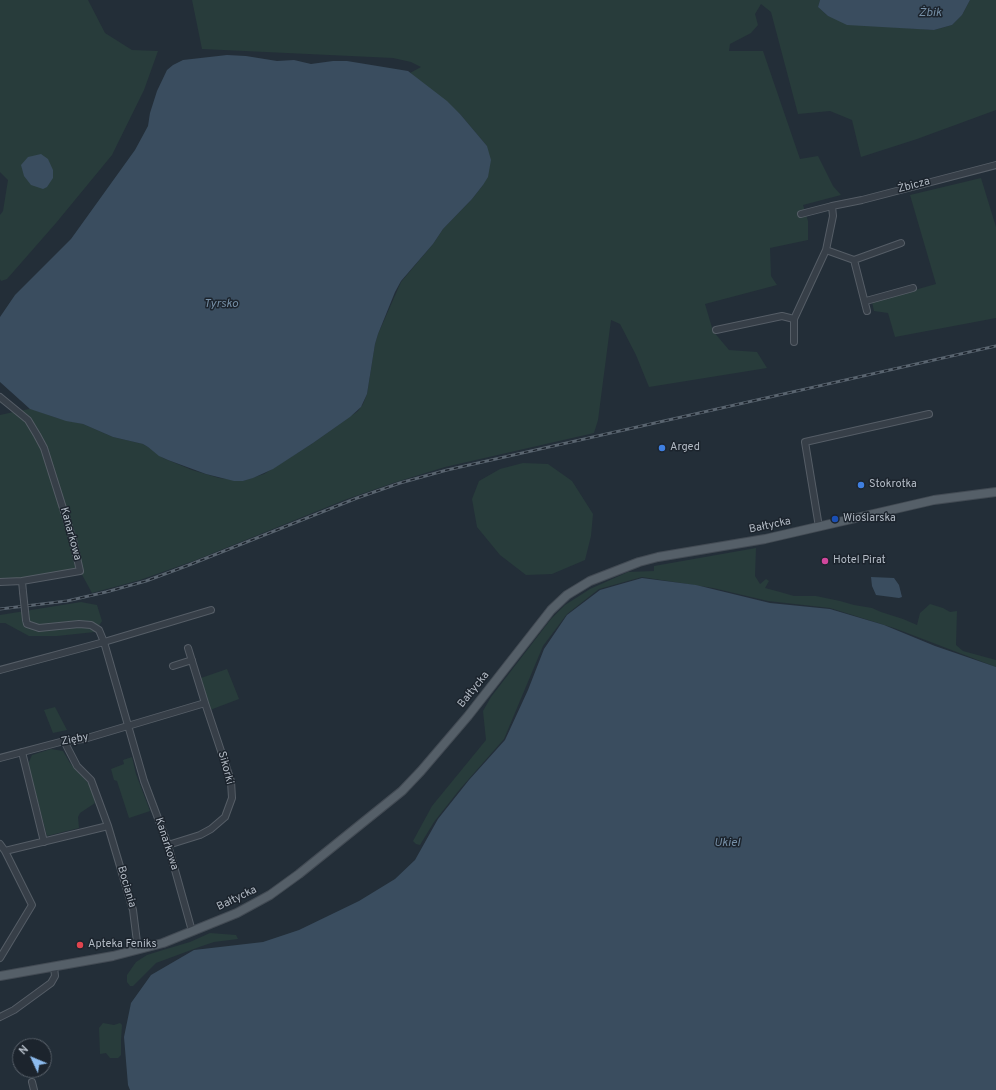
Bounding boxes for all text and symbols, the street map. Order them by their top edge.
water label: Żbik [919,7,941,21]
street label: Żbicza [896,175,932,197]
water label: Tyrsko [204,298,238,312]
place label: Arged [670,441,700,455]
marker: Arged [657,443,667,453]
place label: Stokrotka [869,478,917,492]
marker: Stokrotka [856,480,866,490]
street label: Kanarkowa [57,506,83,562]
place label: Wioślarska [843,512,896,526]
marker: Wioślarska [830,514,840,524]
street label: Bałtycka [748,515,792,537]
place label: Hotel Pirat [833,554,886,568]
marker: Hotel Pirat [820,556,830,566]
street label: Bałtycka [455,669,493,711]
street label: Zięby [60,731,90,749]
street label: Sikorki [214,750,236,786]
street label: Kanarkowa [151,816,181,872]
water label: Ukiel [714,837,740,851]
street label: Bociania [114,865,138,909]
street label: Bałtycka [215,884,259,914]
place label: Apteka Feniks [88,938,157,952]
marker: Apteka Feniks [75,940,85,950]
north arrow [12,1038,52,1078]
text: N [16,1043,32,1058]

